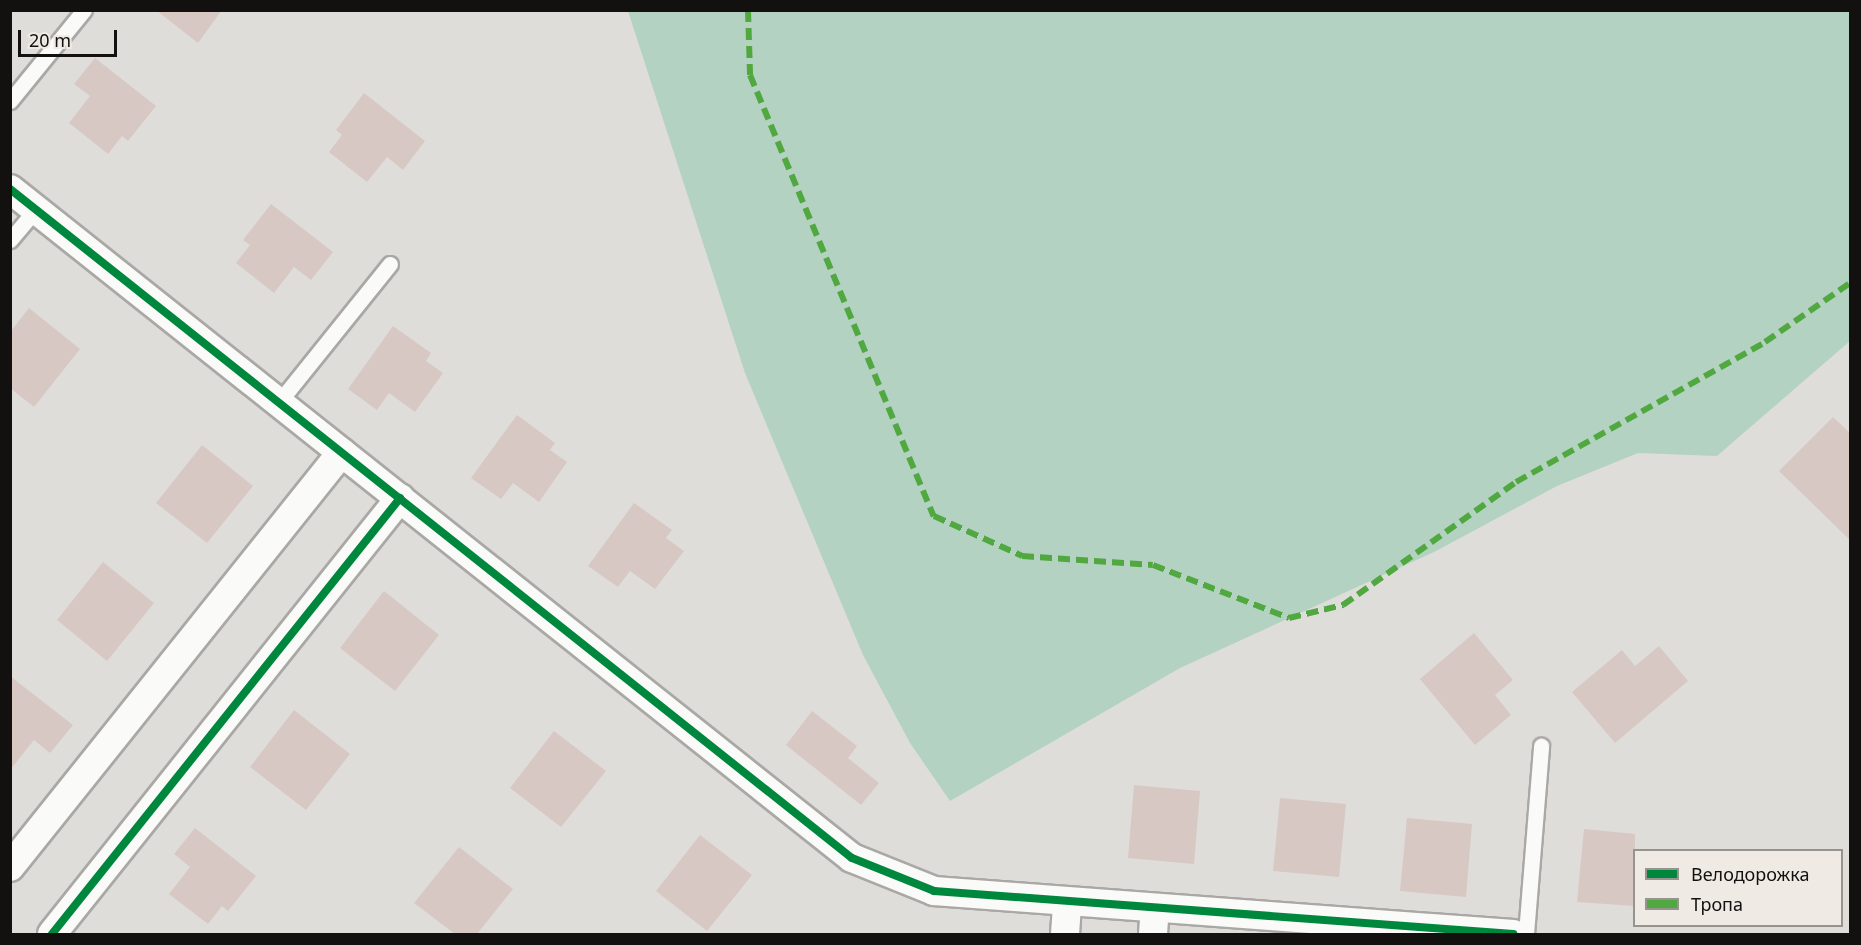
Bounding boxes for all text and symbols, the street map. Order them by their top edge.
scale bar [21,18,120,56]
text: 20 m [29,28,71,52]
legend [1633,849,1843,927]
text: Велодорожка [1691,862,1809,886]
text: Тропа [1691,892,1743,916]

